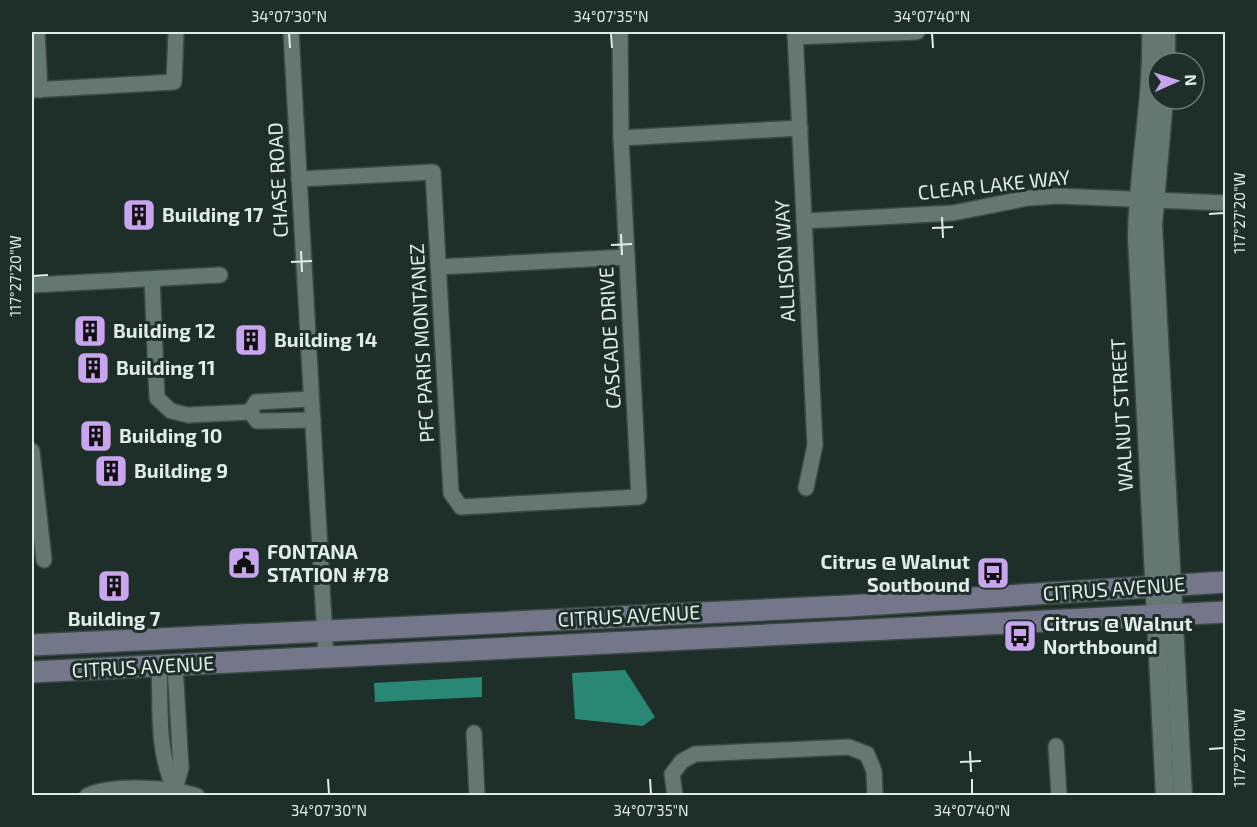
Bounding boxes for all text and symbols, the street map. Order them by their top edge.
text: 34°07'30"N [251,7,327,25]
text: 34°07'35"N [573,7,649,25]
text: 34°07'40"N [894,7,970,25]
north arrow [1146,51,1206,111]
text: N [1182,74,1201,86]
street label: CHASE ROAD [262,122,292,238]
street label: CLEAR LAKE WAY [916,164,1072,204]
text: 117°27'20"W [1230,172,1248,254]
building icon: Building 17 [121,197,157,233]
street label: ALLISON WAY [769,199,799,323]
place label: Building 17 [162,202,264,226]
text: 117°27'20"W [6,235,24,317]
street label: PFC PARIS MONTANEZ [404,243,438,443]
street label: CASCADE DRIVE [593,266,625,410]
building icon: Building 12 [72,313,108,349]
place label: Building 12 [113,318,215,342]
building icon: Building 14 [233,322,269,358]
place label: Building 14 [274,327,378,351]
street label: WALNUT STREET [1105,337,1137,492]
building icon: Building 11 [75,350,111,386]
place label: Building 11 [116,355,215,379]
building icon: Building 10 [78,418,114,454]
place label: Building 10 [119,423,222,447]
building icon: Building 9 [93,453,129,489]
place label: Building 9 [134,458,228,482]
place label: FONTANA STATION #78 [267,539,389,586]
public building icon: FONTANA STATION #78 [226,545,262,581]
place label: Citrus @ Walnut Soutbound [820,549,970,596]
bus stop icon: Citrus @ Walnut Soutbound [975,555,1011,591]
building icon: Building 7 [96,568,132,604]
street label: CITRUS AVENUE [1042,571,1186,605]
street label: CITRUS AVENUE [557,599,701,631]
place label: Building 7 [68,606,161,630]
place label: Citrus @ Walnut Northbound [1043,611,1193,658]
bus stop icon: Citrus @ Walnut Northbound [1002,618,1038,654]
street label: CITRUS AVENUE [71,650,215,682]
text: 117°27'10"W [1230,709,1248,787]
text: 34°07'30"N [291,801,367,819]
text: 34°07'35"N [613,801,689,819]
text: 34°07'40"N [934,801,1010,819]

